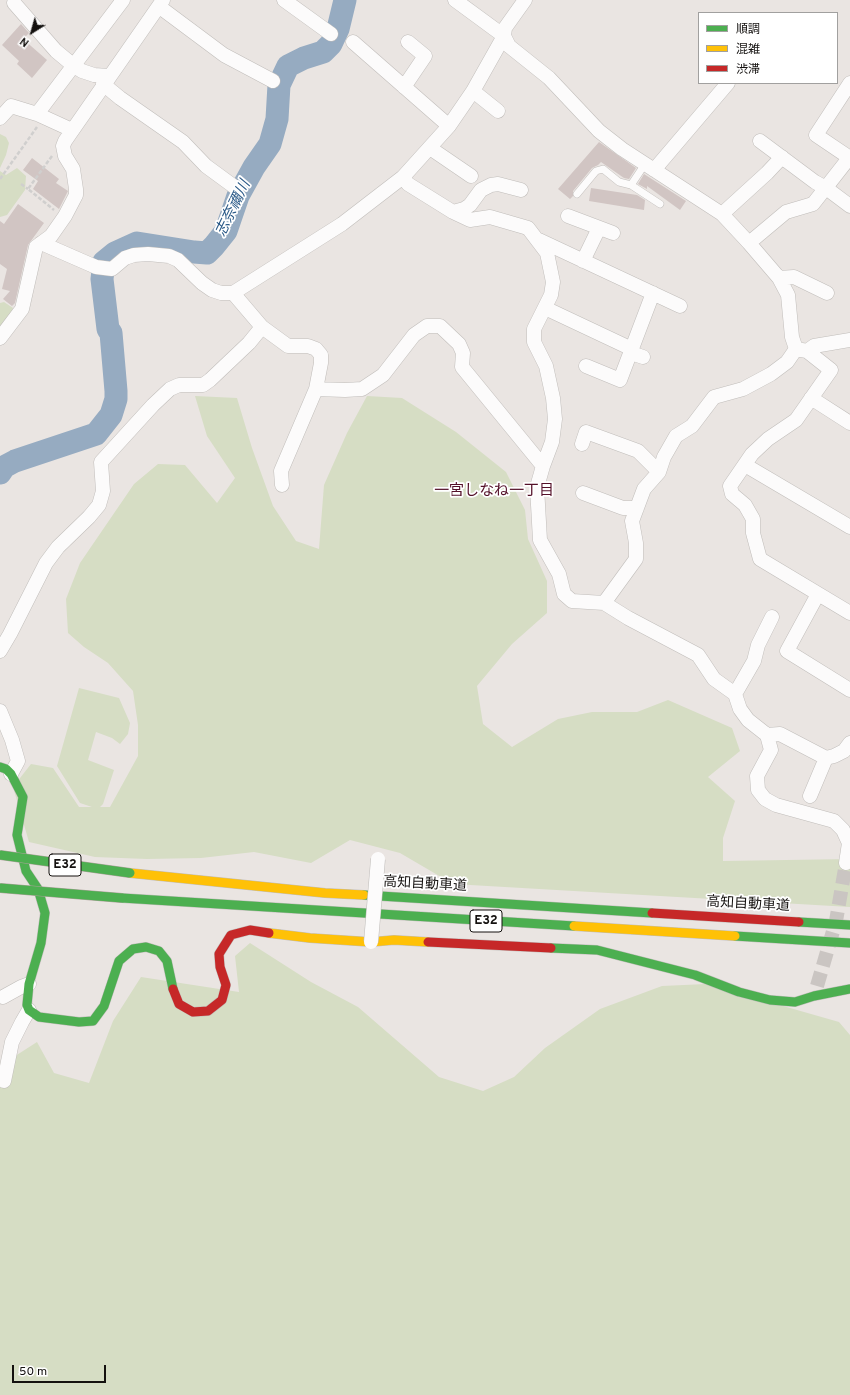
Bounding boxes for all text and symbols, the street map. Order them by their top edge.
north arrow [12,12,52,52]
legend [698,12,838,84]
text: 順調 [736,22,760,38]
text: N [17,34,32,50]
text: 混雑 [736,42,760,58]
text: 渋滞 [736,62,760,78]
water label: 志奈禰川 [213,178,255,240]
district label: 一宮しなね一丁目 [434,483,554,501]
road number: E32 [49,854,81,876]
street label: 高知自動車道 [383,874,467,896]
street label: 高知自動車道 [706,894,790,916]
road number: E32 [470,910,502,932]
scale bar [14,1357,108,1383]
text: 50 m [19,1364,47,1380]

